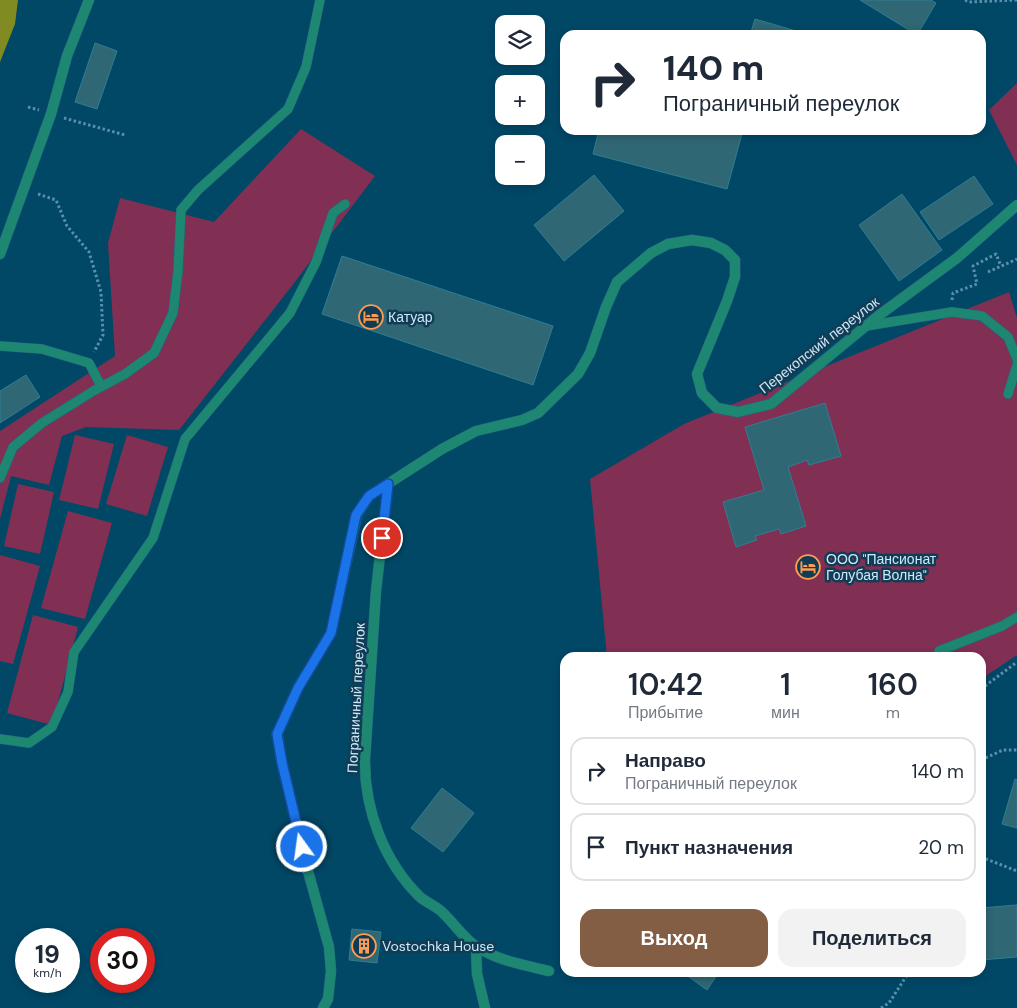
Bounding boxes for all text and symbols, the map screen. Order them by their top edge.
map controls [495,15,545,185]
button: layers [495,15,545,65]
text: 140 m [663,45,764,91]
icon: right [580,50,645,115]
button: + [495,75,545,125]
text: Пограничный переулок [663,89,899,118]
button: − [495,135,545,185]
street label: Перекопский переулок [755,292,883,397]
hotel icon: Катуар [358,304,384,330]
place label: Катуар [388,308,433,326]
pin [361,517,403,559]
icon: arrive [368,524,396,552]
place label: ООО "Пансионат Голубая Волна" [826,550,937,584]
hotel icon: ООО "Пансионат Голубая Волна" [795,554,821,580]
street label: Пограничный переулок [343,622,369,774]
text: 10:42 [628,665,703,704]
text: 1 [780,665,791,704]
text: 160 [868,665,918,704]
text: Прибытие [628,702,703,723]
text: мин [771,702,800,723]
text: m [886,702,900,723]
text: Направо [625,748,706,773]
icon: right [582,757,610,785]
text: 140 m [912,759,964,784]
text: Пограничный переулок [625,773,797,794]
position arrow [275,820,327,872]
icon: arrive [582,833,610,861]
text: Пункт назначения [625,835,793,860]
text: 20 m [918,835,964,860]
button: Выход [580,909,768,967]
button: Поделиться [778,909,966,967]
speed limit sign: 30 [90,928,155,993]
building icon: Vostochka House [351,933,377,959]
place label: Vostochka House [382,937,494,955]
text: 19 [35,938,60,971]
text: km/h [33,965,62,981]

